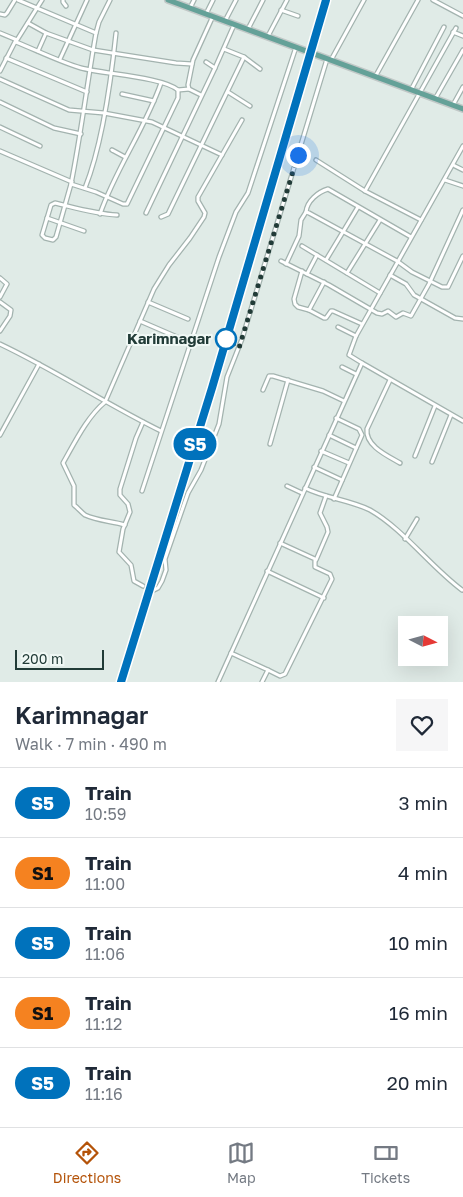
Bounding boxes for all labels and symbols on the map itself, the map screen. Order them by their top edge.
your location [286,143,311,168]
marker: Karimnagar [215,328,237,350]
place label: Karimnagar [127,329,211,347]
line badge: S5 [172,428,218,460]
north arrow [398,616,448,666]
scale bar [15,647,104,670]

